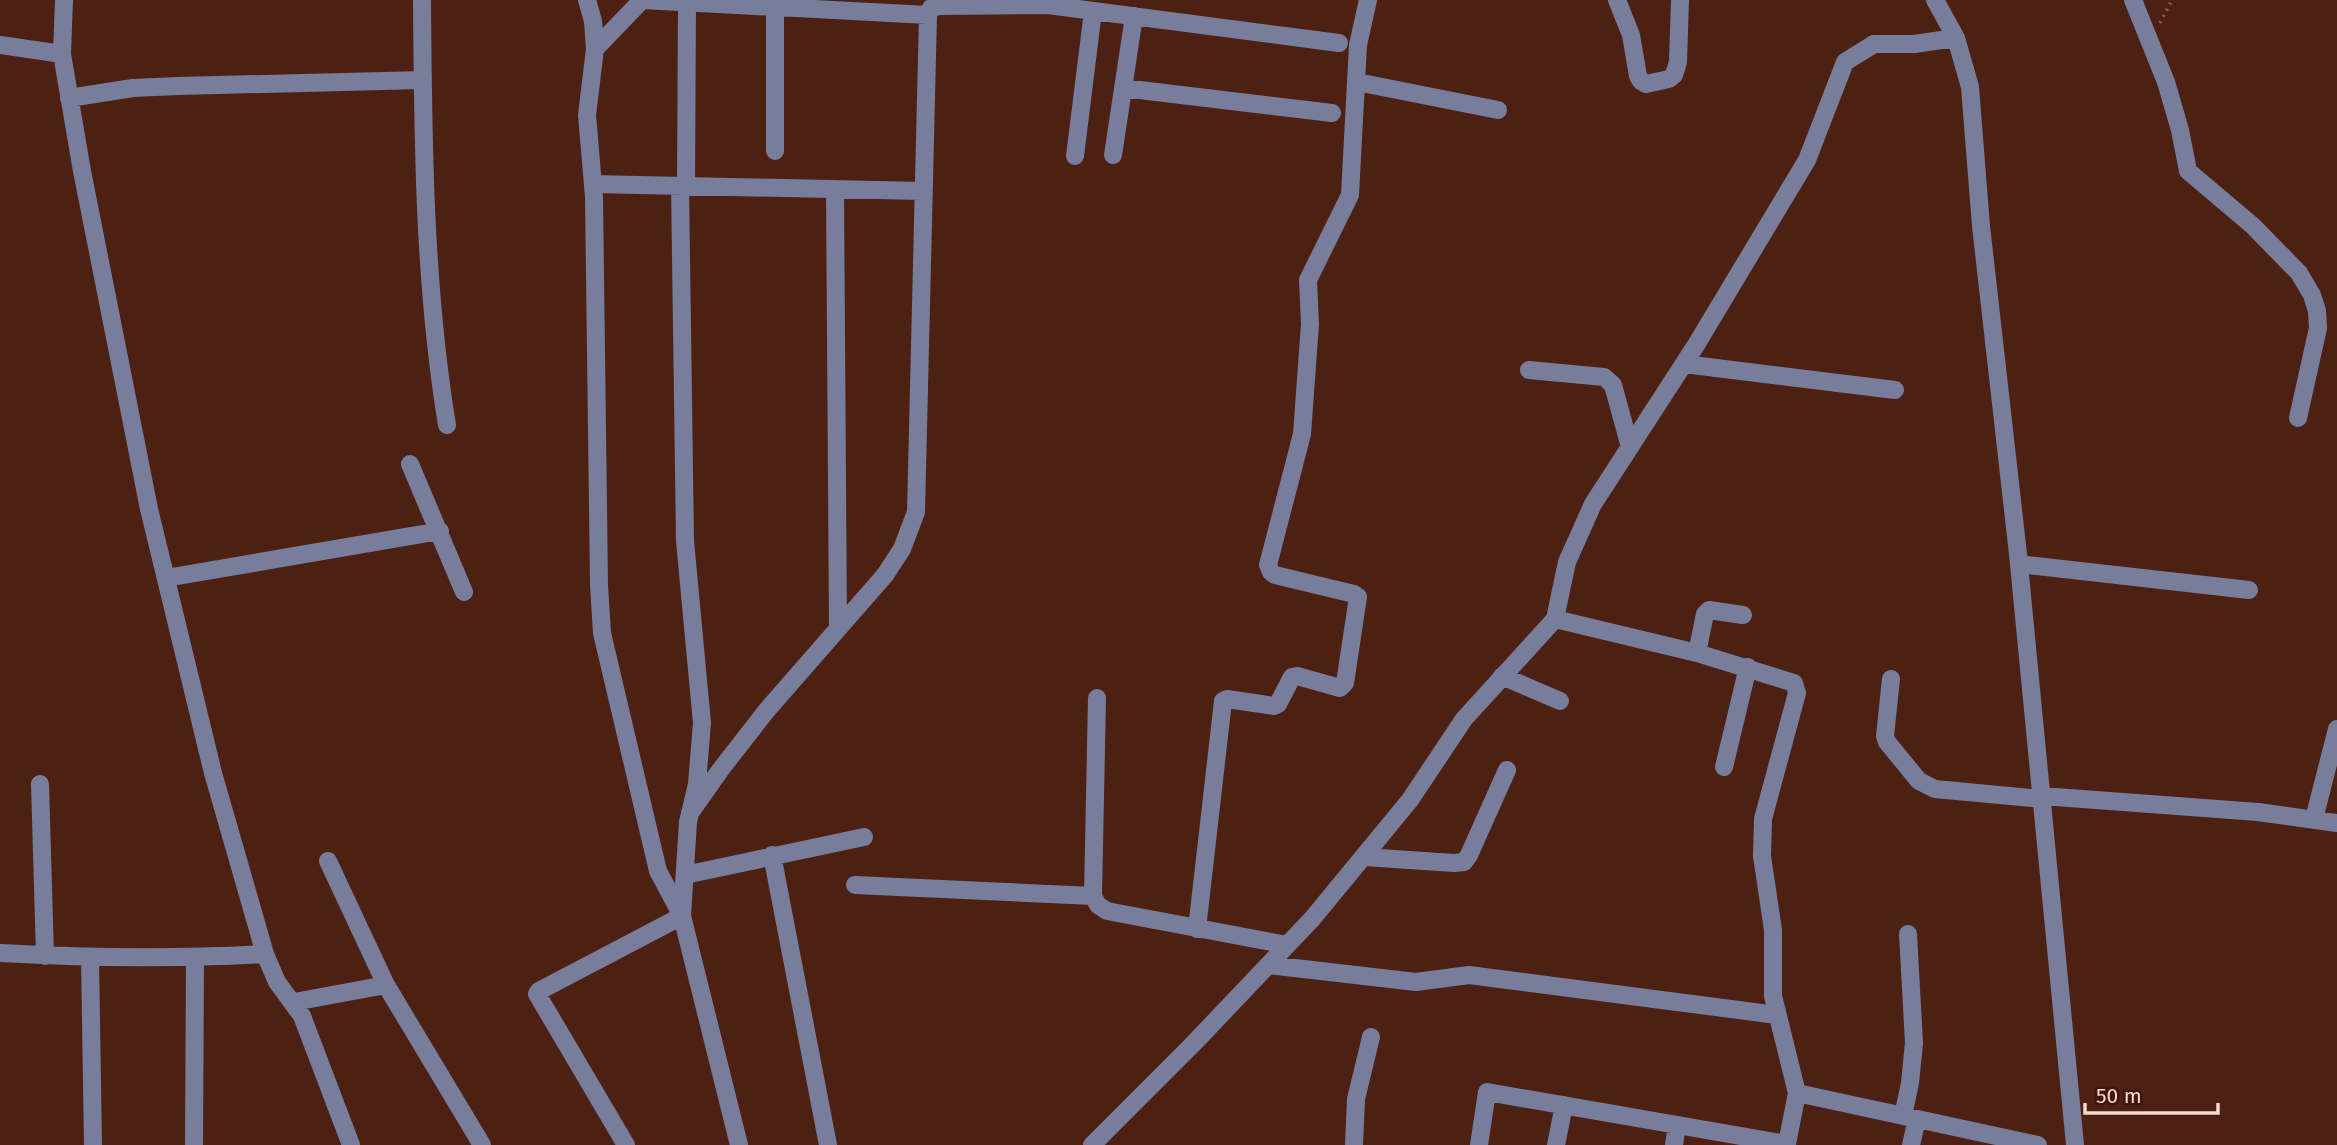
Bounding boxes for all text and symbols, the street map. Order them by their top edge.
scale bar [2085,1072,2218,1116]
text: 50 m [2096,1083,2142,1109]

